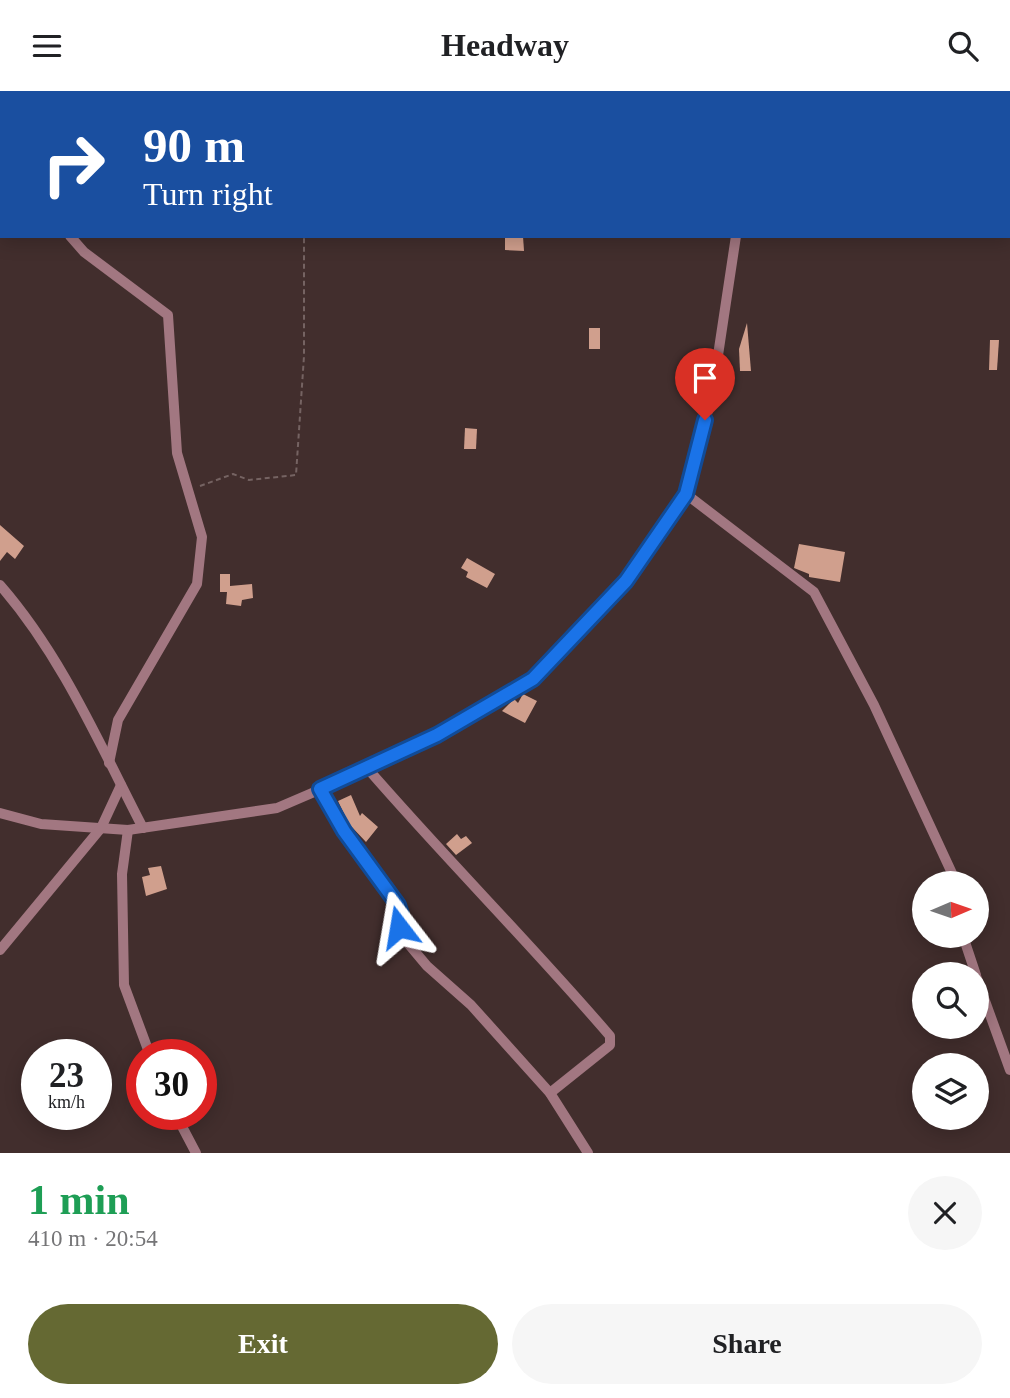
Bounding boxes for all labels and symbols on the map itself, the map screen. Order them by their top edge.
pin [675,348,735,420]
north arrow [912,871,989,949]
position arrow [362,890,436,964]
speed limit sign: 30 [126,1039,217,1130]

